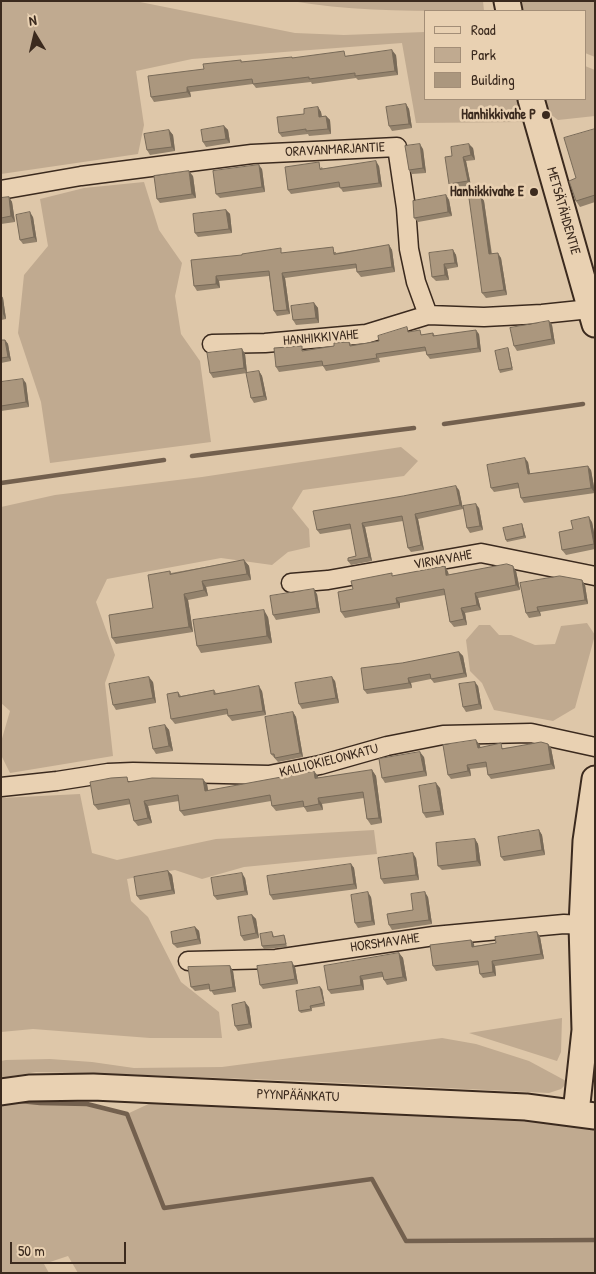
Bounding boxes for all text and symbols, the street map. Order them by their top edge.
north arrow [10,10,60,60]
text: N [27,10,38,30]
legend [424,10,586,100]
text: Road [471,19,496,40]
text: Park [471,44,496,65]
text: Building [471,69,515,90]
place label: Hanhikkivahe P [461,107,536,123]
marker: Hanhikkivahe P [540,109,552,121]
street label: ORAVANMARJANTIE [285,139,385,161]
street label: METSÄTÄHDENTIE [542,165,584,257]
place label: Hanhikkivahe E [450,184,524,200]
marker: Hanhikkivahe E [528,186,540,198]
street label: HANHIKKIVAHE [282,326,360,350]
street label: VIRNAVAHE [412,547,474,573]
street label: KALLIOKIELONKATU [278,741,380,781]
street label: HORSMAVAHE [349,930,421,956]
street label: PYYNPÄÄNKATU [256,1086,340,1106]
scale bar [12,1232,129,1264]
text: 50 m [18,1240,45,1261]

